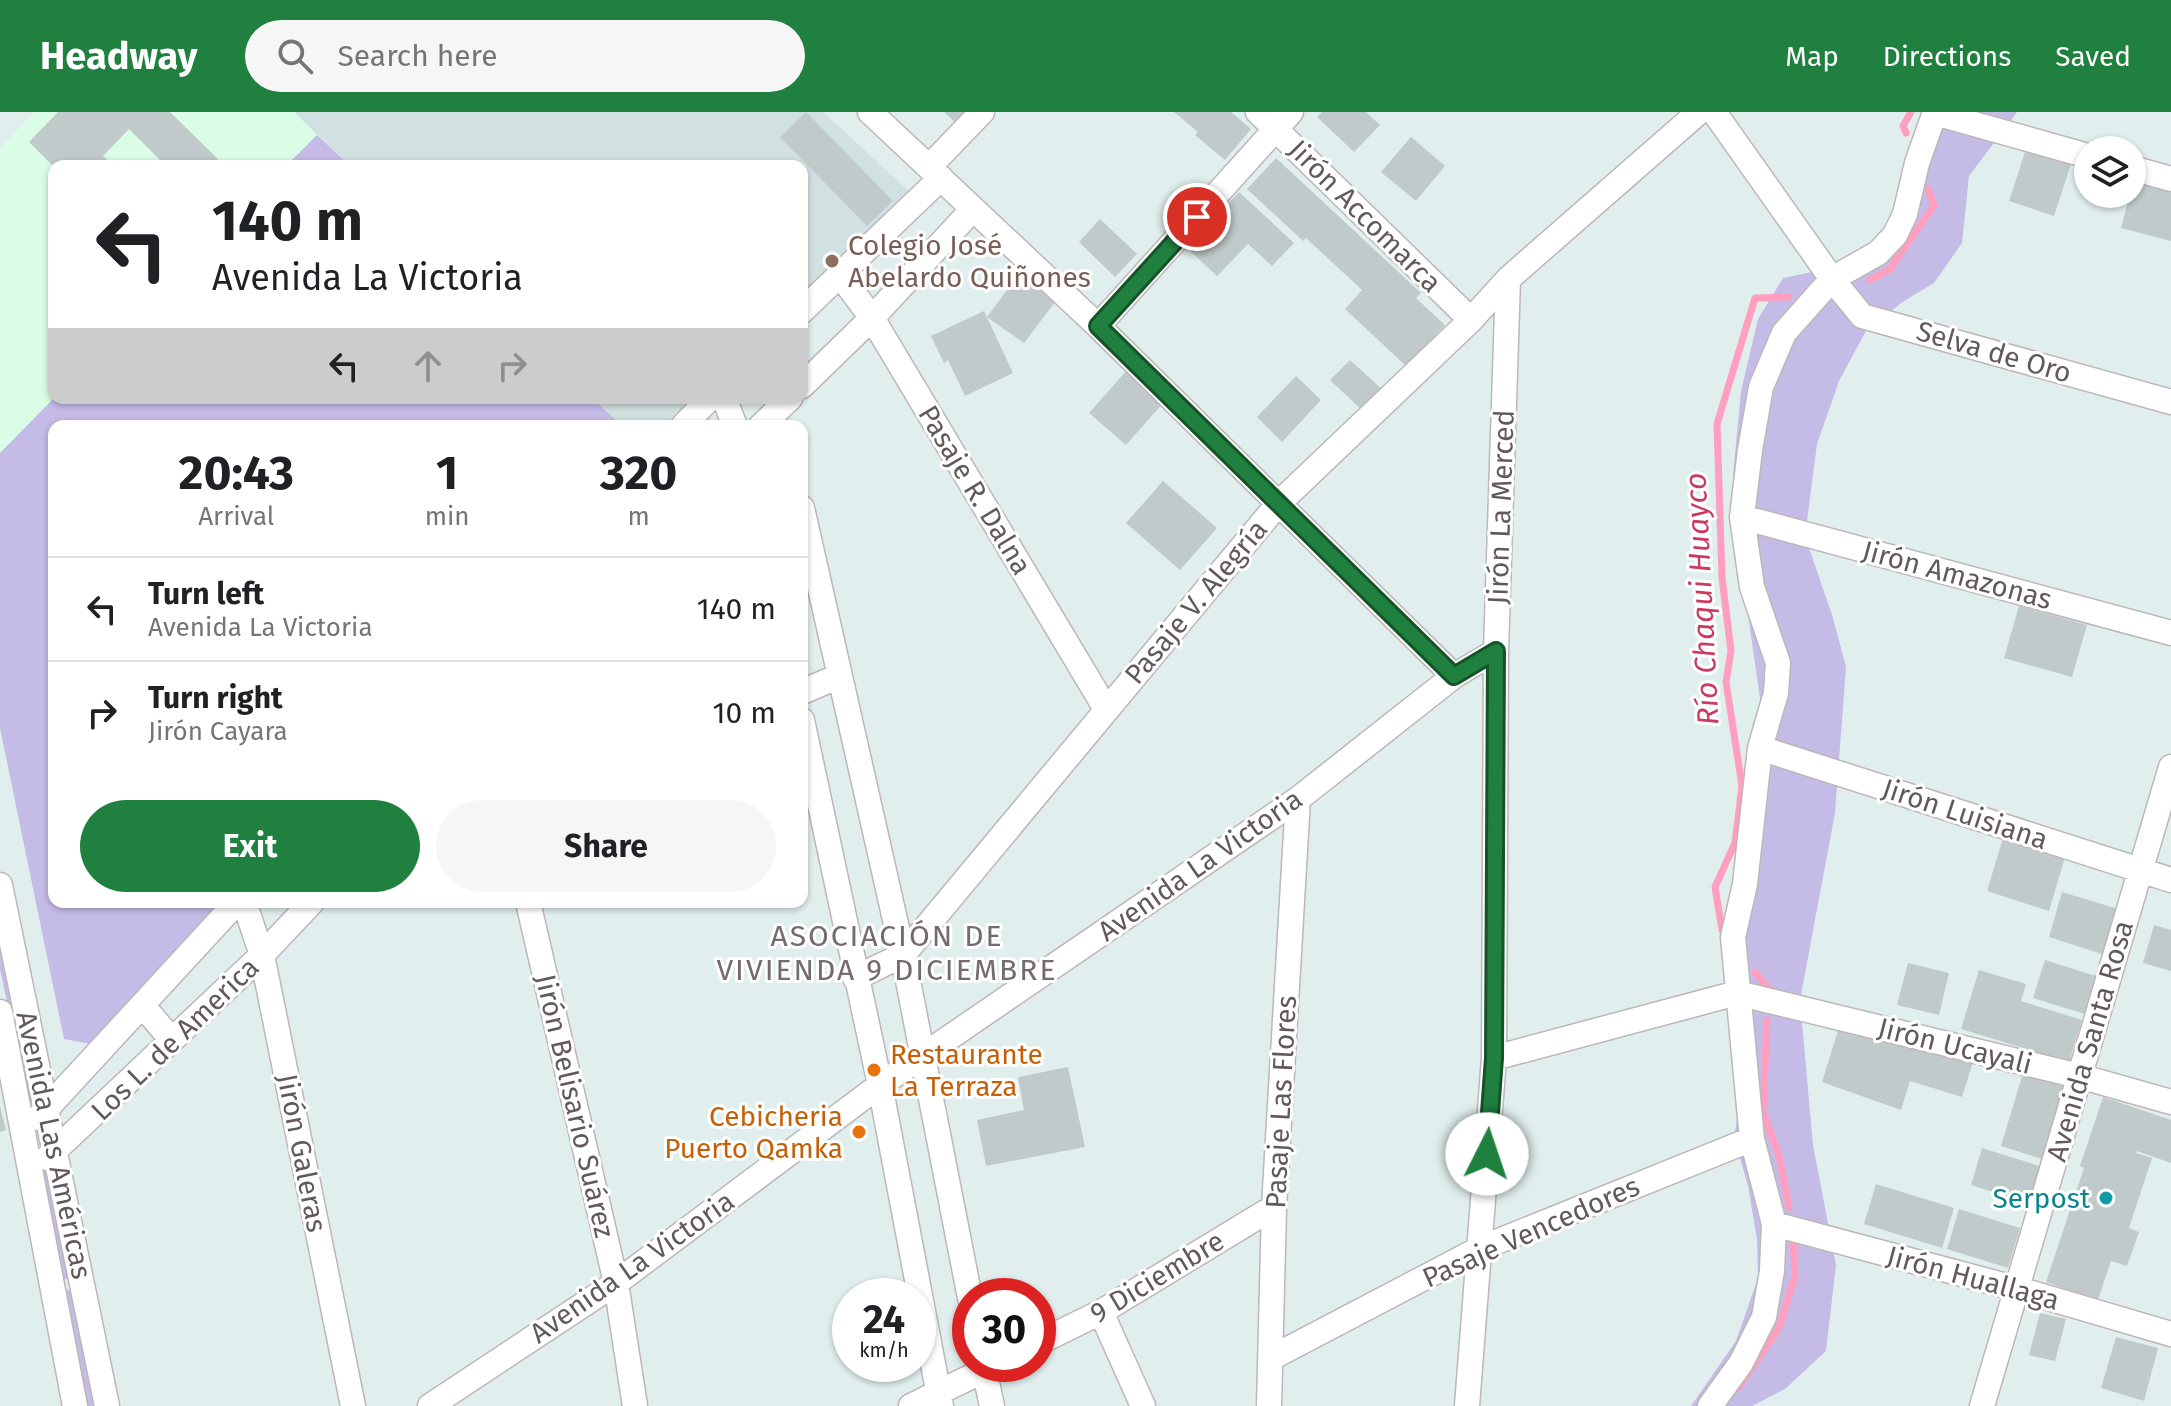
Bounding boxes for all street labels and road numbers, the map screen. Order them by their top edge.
street label: Jirón Accomarca [1282,133,1448,299]
street label: Selva de Oro [1913,314,2075,390]
street label: Pasaje R. Dalna [912,399,1038,581]
street label: Jirón La Merced [1481,409,1521,605]
street label: Pasaje V. Alegría [1118,513,1274,691]
street label: Jirón Amazonas [1859,534,2055,616]
street label: Jirón Luisiana [1878,772,2052,856]
street label: Avenida La Victoria [1091,782,1309,948]
street label: Avenida Santa Rosa [2040,917,2140,1165]
street label: Los L. de America [84,951,266,1127]
street label: Jirón Belisario Suárez [529,971,621,1241]
street label: Pasaje Las Flores [1259,995,1303,1209]
street label: Avenida Las Américas [9,1008,99,1282]
street label: Jirón Ucayali [1875,1011,2035,1081]
street label: Jirón Galeras [271,1071,333,1235]
street label: Pasaje Vencedores [1417,1169,1645,1295]
street label: Avenida La Victoria [523,1184,741,1350]
street label: 9 Diciembre [1084,1224,1230,1330]
street label: Jirón Huallaga [1883,1239,2063,1317]

